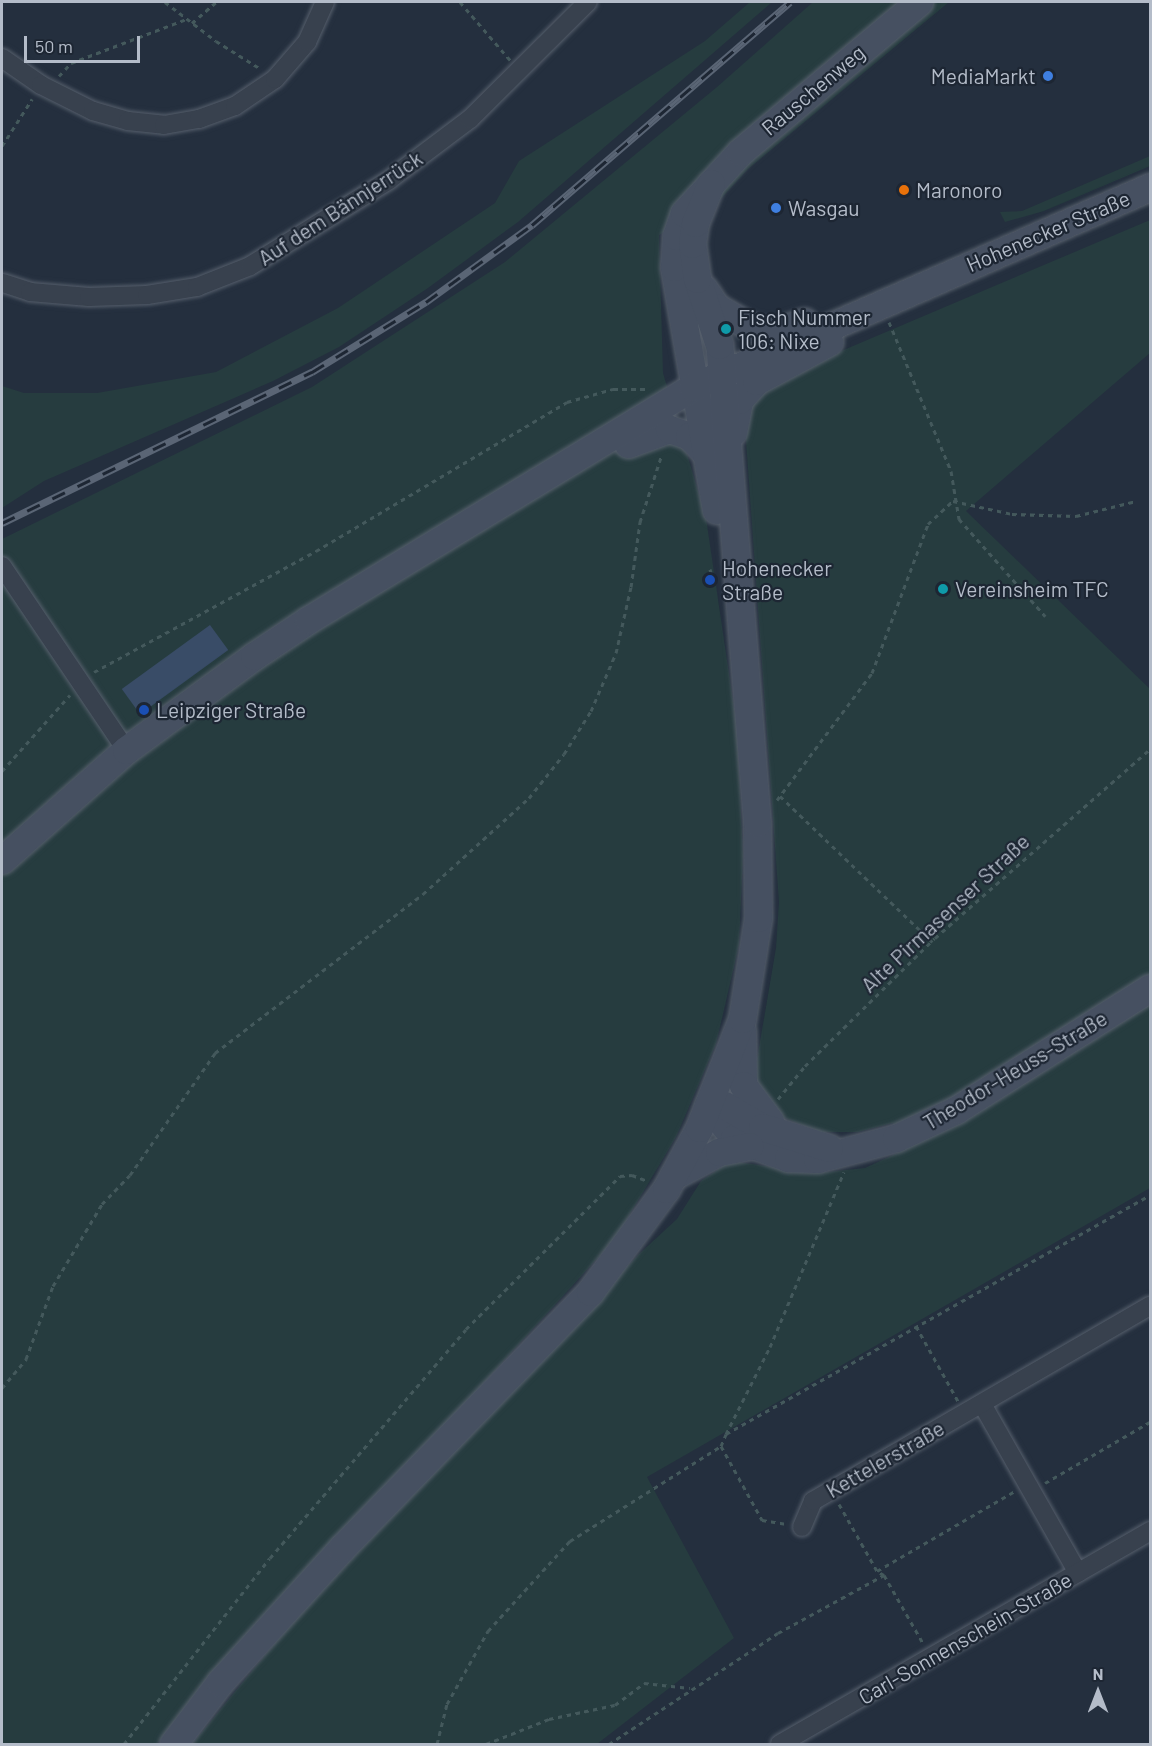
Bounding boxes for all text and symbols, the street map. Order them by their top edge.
scale bar [27,24,142,62]
text: 50 m [35,35,73,57]
street label: Rauschenweg [756,40,870,140]
place label: MediaMarkt [931,63,1036,89]
marker: MediaMarkt [1041,69,1055,83]
street label: Auf dem Bännjerrück [253,146,427,270]
place label: Maronoro [916,177,1002,203]
marker: Maronoro [897,183,911,197]
street label: Hohenecker Straße [962,185,1134,277]
place label: Wasgau [788,195,859,221]
marker: Wasgau [769,201,783,215]
place label: Fisch Nummer 106: Nixe [738,304,871,354]
marker: Fisch Nummer 106: Nixe [719,322,733,336]
place label: Hohenecker Straße [722,555,832,605]
marker: Hohenecker Straße [703,573,717,587]
place label: Vereinsheim TFC [955,576,1109,602]
marker: Vereinsheim TFC [936,582,950,596]
place label: Leipziger Straße [156,697,306,723]
marker: Leipziger Straße [137,703,151,717]
street label: Alte Pirmasenser Straße [856,829,1034,997]
street label: Theodor-Heuss-Straße [919,1005,1111,1135]
street label: Kettelerstraße [821,1415,949,1503]
street label: Carl-Sonnenschein-Straße [854,1567,1076,1709]
north arrow [1068,1662,1128,1722]
text: N [1093,1664,1103,1683]

